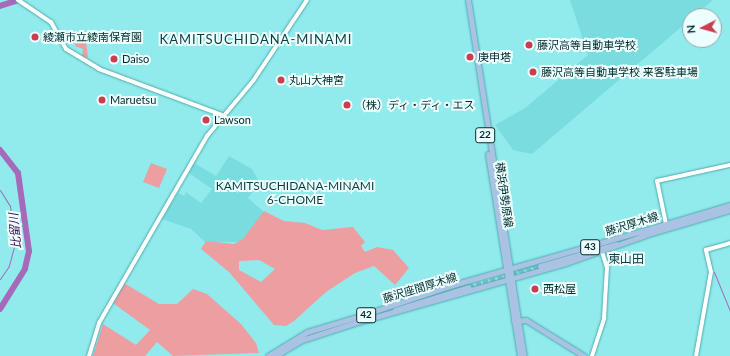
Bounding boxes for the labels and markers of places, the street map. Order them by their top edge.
place label: 綾瀬市立綾南保育園 [43,30,142,44]
marker: 綾瀬市立綾南保育園 [30,32,40,42]
place label: 藤沢高等自動車学校 [537,38,636,52]
marker: 藤沢高等自動車学校 [524,40,534,50]
place label: 庚申塔 [478,50,511,64]
place label: Daiso [122,52,149,66]
marker: 庚申塔 [465,52,475,62]
marker: Daiso [109,54,119,64]
place label: 藤沢高等自動車学校 来客駐車場 [541,65,698,79]
marker: 藤沢高等自動車学校 来客駐車場 [528,67,538,77]
place label: 丸山大神宮 [289,73,344,87]
marker: 丸山大神宮 [276,75,286,85]
place label: Maruetsu [110,93,156,107]
marker: Maruetsu [97,95,107,105]
place label: （株）ディ・ディ・エス [355,98,476,112]
marker: （株）ディ・ディ・エス [342,100,352,110]
place label: Lawson [214,113,251,127]
marker: Lawson [201,115,211,125]
place label: 西松屋 [543,282,576,296]
marker: 西松屋 [530,284,540,294]

